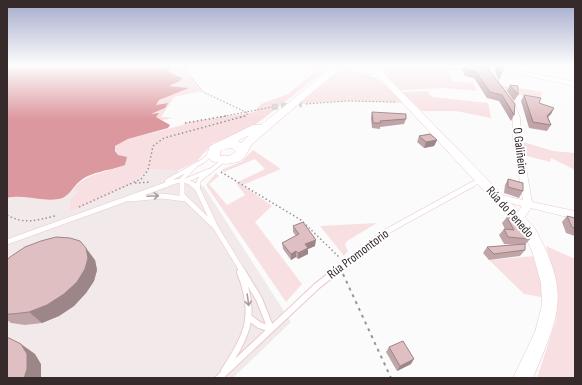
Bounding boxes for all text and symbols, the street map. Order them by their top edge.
street label: O Galiñeiro [509,127,531,175]
street label: Rúa do Penedo [483,183,537,241]
one-way arrow [146,193,159,200]
street label: Rúa Promontorio [324,226,392,282]
one-way arrow [244,293,252,306]

